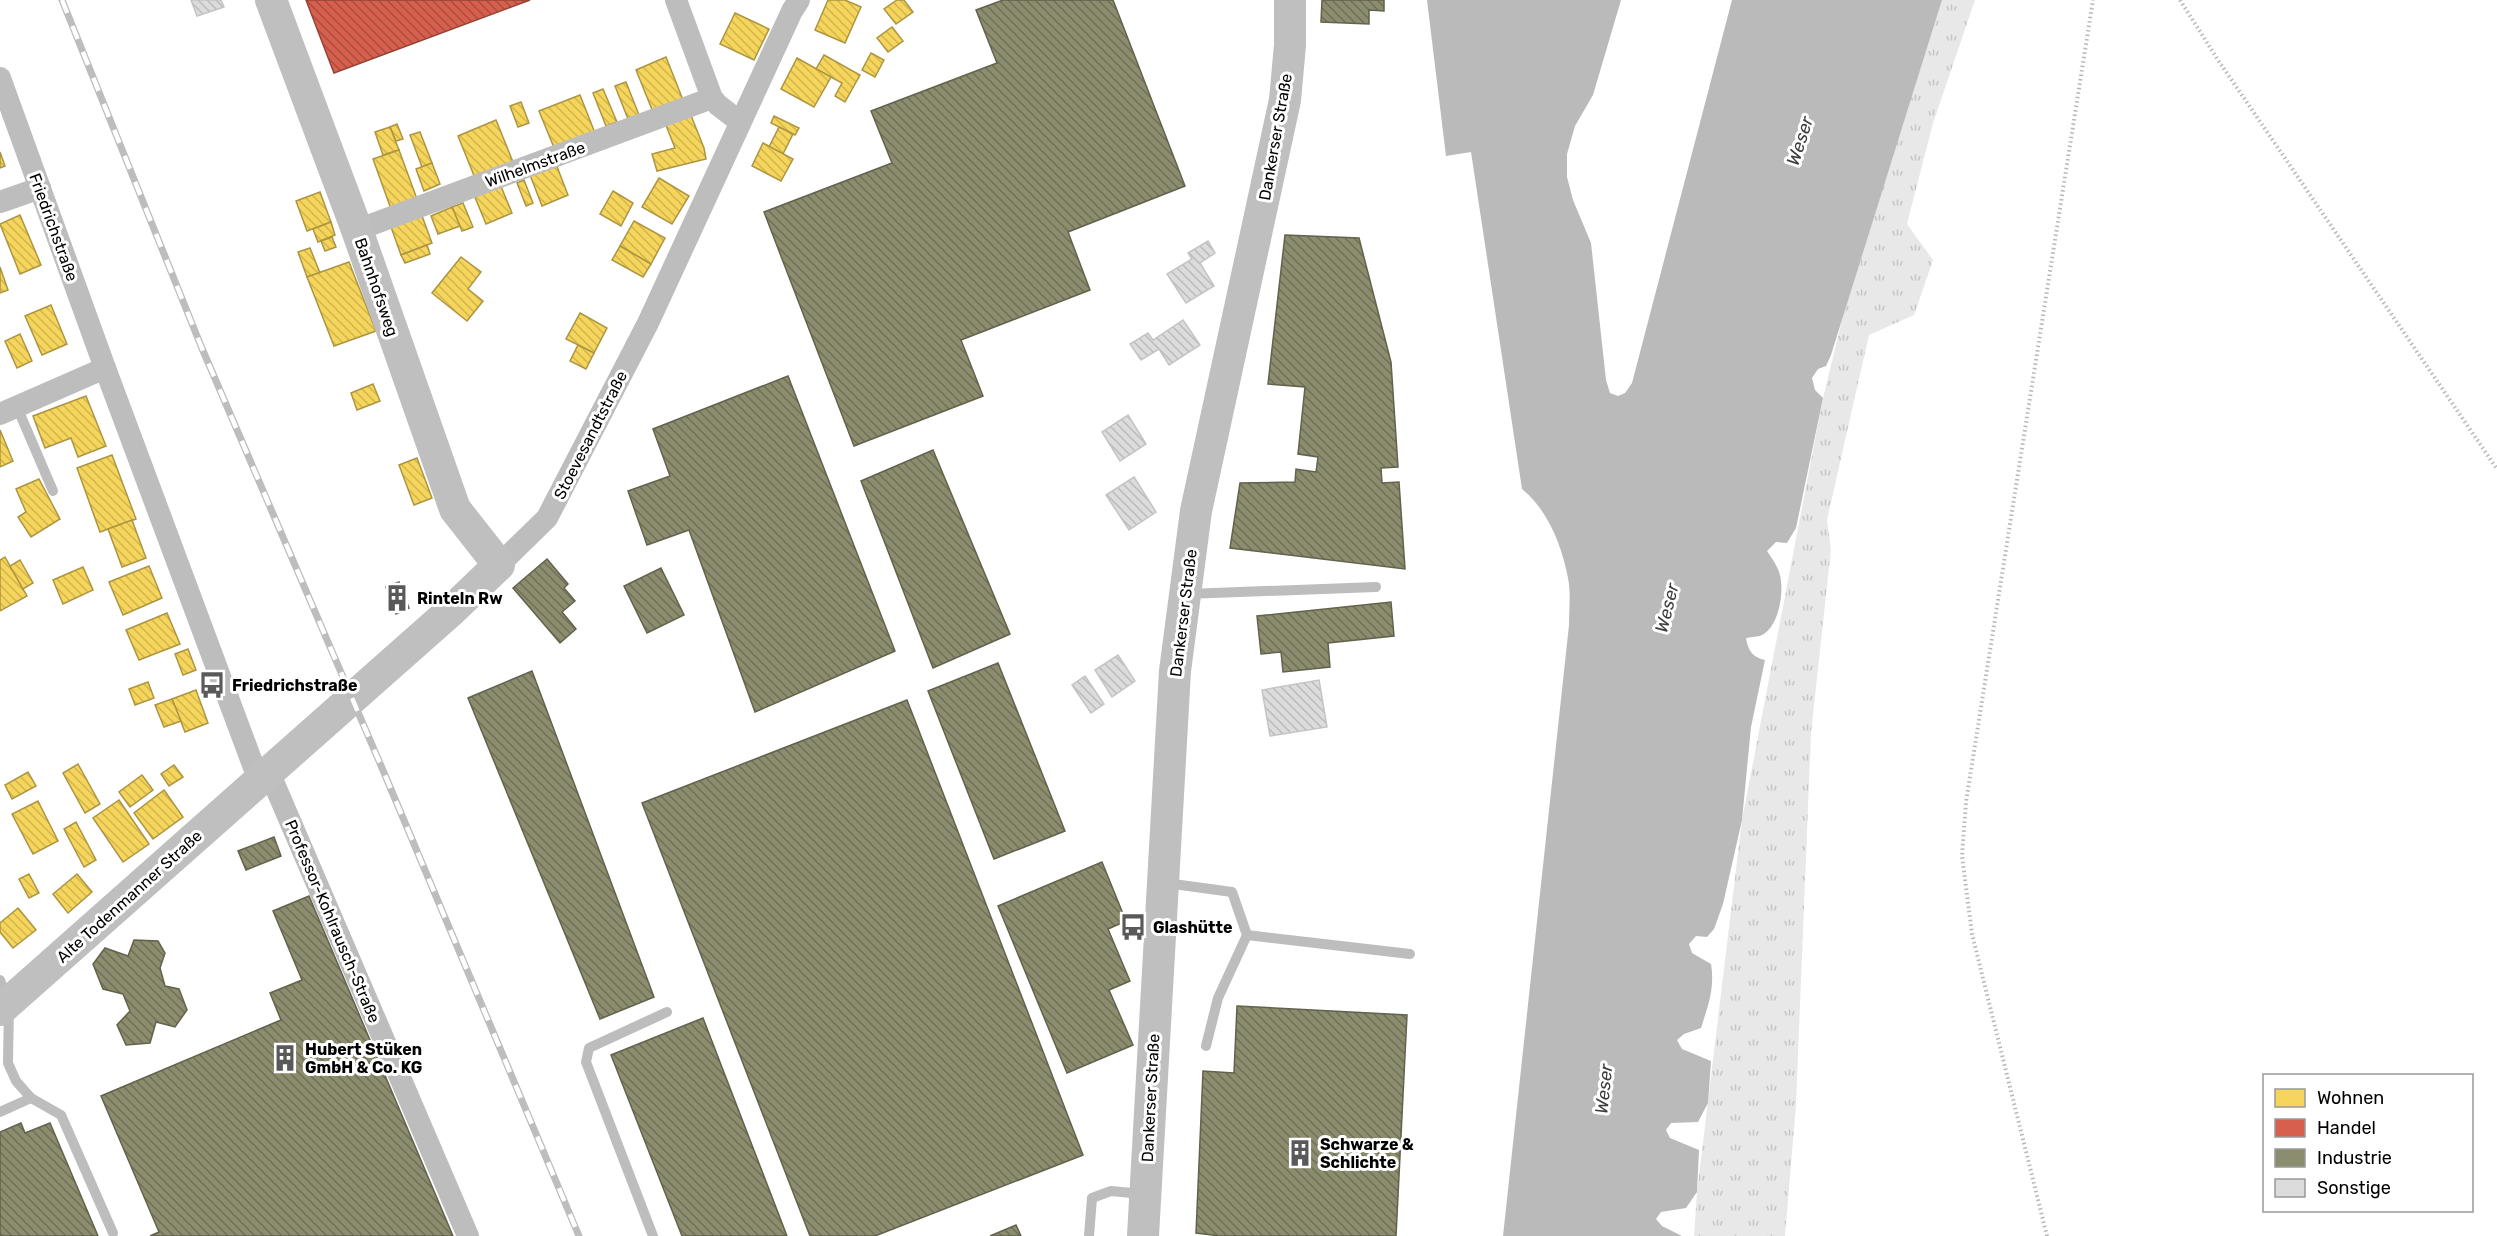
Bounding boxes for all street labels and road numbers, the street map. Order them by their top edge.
street label: Dankerser Straße [1255,72,1296,202]
street label: Wilhelmstraße [483,138,588,191]
street label: Friedrichstraße [25,171,82,284]
street label: Bahnhofsweg [351,235,402,339]
street label: Stoevesandtstraße [550,368,631,503]
street label: Dankerser Straße [1166,548,1201,678]
street label: Professor-Kohlrausch-Straße [281,817,384,1026]
street label: Alte Todenmanner Straße [53,826,206,967]
street label: Dankerser Straße [1138,1033,1163,1163]

